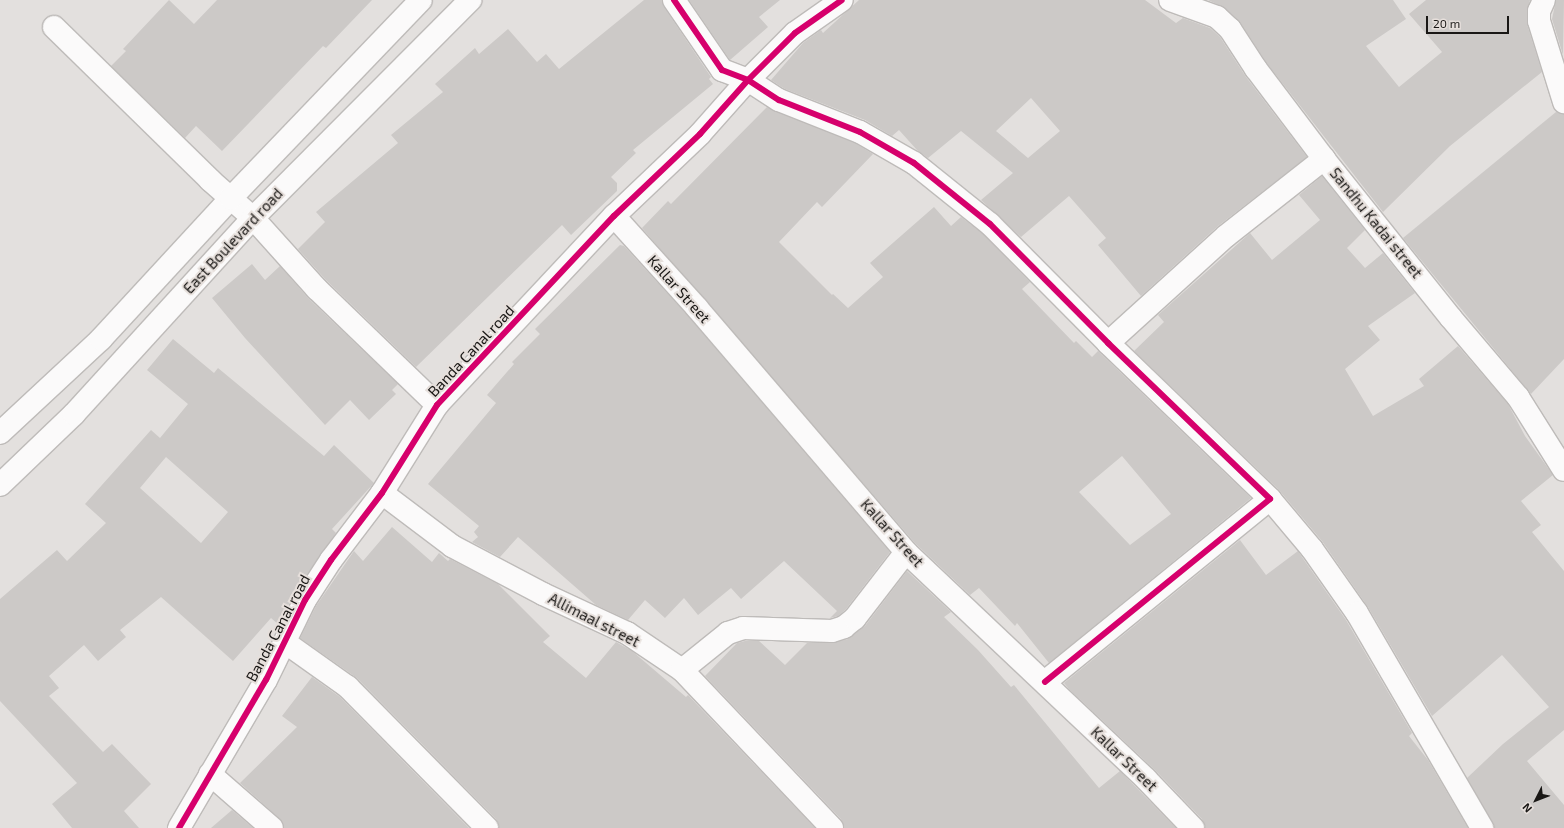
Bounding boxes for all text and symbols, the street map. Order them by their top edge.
scale bar [1428,8,1511,34]
text: 20 m [1433,16,1460,30]
street label: Sandhu Kadai street [1326,164,1426,282]
street label: East Boulevard road [180,185,286,297]
street label: Kallar Street [644,251,714,327]
street label: Banda Canal road [424,301,518,401]
street label: Kallar Street [857,495,927,571]
street label: Banda Canal road [242,571,314,685]
street label: Allimaal street [545,589,643,651]
street label: Kallar Street [1087,723,1161,795]
north arrow [1516,780,1556,820]
text: N [1519,801,1534,816]

